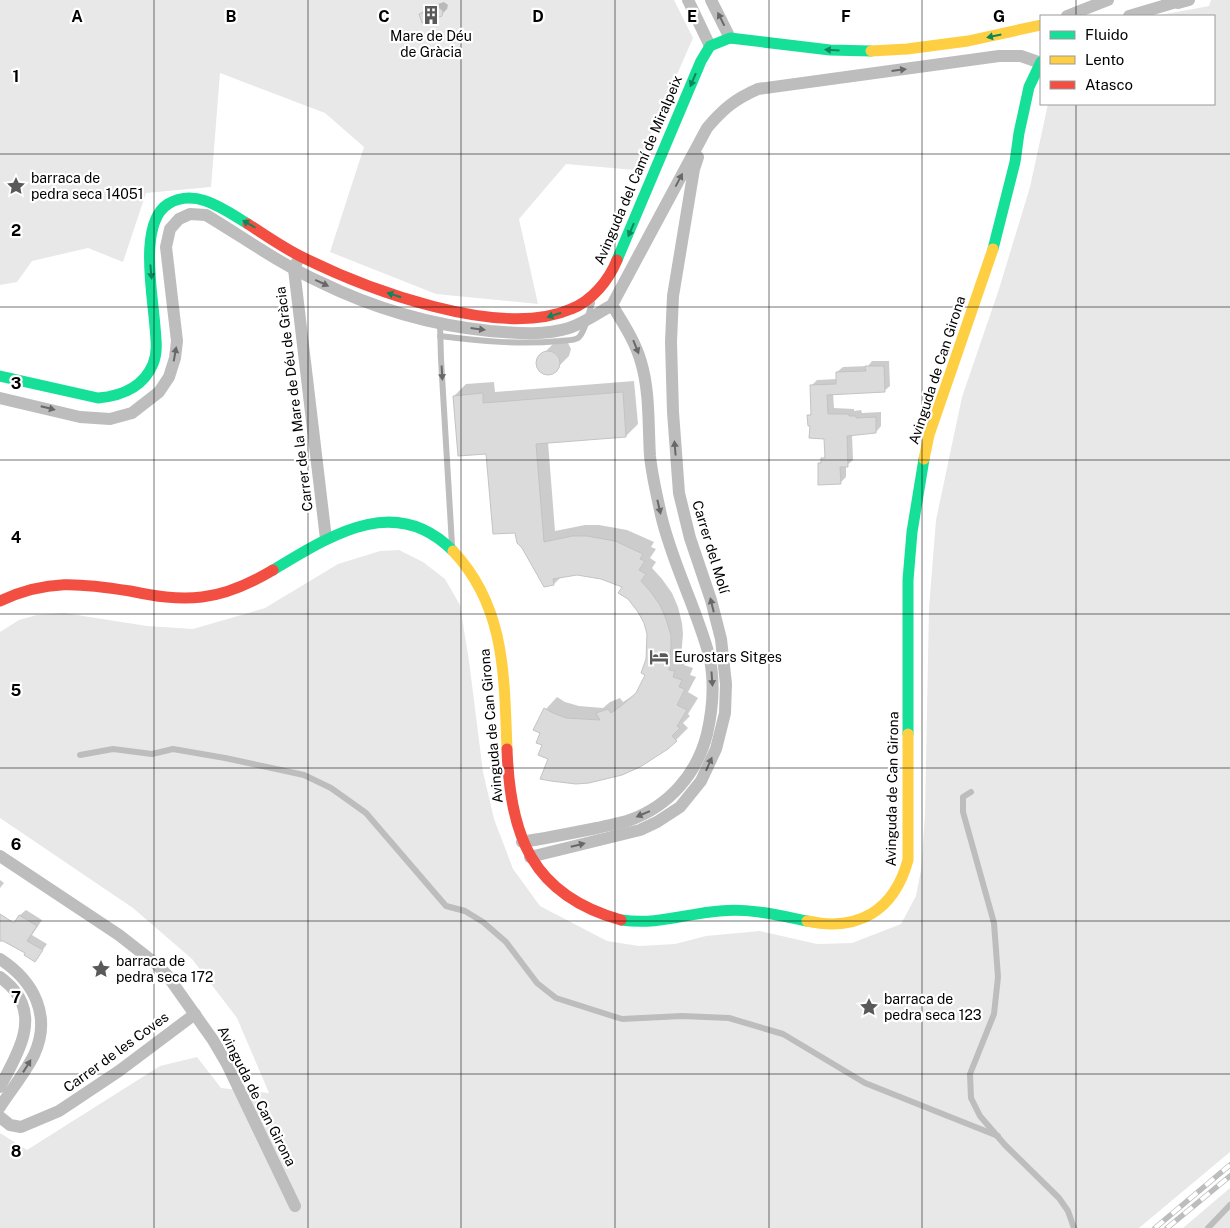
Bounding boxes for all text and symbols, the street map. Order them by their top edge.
building icon: Mare de Déu de Gràcia [420,4,442,26]
text: A [71,7,83,26]
text: B [226,7,237,26]
text: C [378,7,390,26]
text: D [532,7,544,26]
text: E [687,7,697,26]
text: F [841,7,851,26]
text: G [993,7,1005,26]
one-way arrow [717,12,725,26]
legend [1040,15,1215,105]
text: Fluido [1085,26,1128,43]
place label: Mare de Déu de Gràcia [390,28,472,60]
one-way arrow [985,32,1001,40]
one-way arrow [824,45,840,53]
text: Lento [1085,51,1124,68]
one-way arrow [892,66,908,74]
text: 1 [13,67,19,86]
street label: Avinguda del Camí de Miralpeix [591,73,685,267]
one-way arrow [689,73,697,87]
text: Atasco [1085,76,1133,93]
place label: barraca de pedra seca 14051 [31,170,143,202]
one-way arrow [675,173,683,188]
place icon: barraca de pedra seca 14051 [5,175,27,197]
one-way arrow [242,220,255,229]
text: 2 [11,221,21,240]
one-way arrow [626,223,634,237]
one-way arrow [147,264,155,280]
one-way arrow [315,279,330,288]
street label: Carrer de la Mare de Déu de Gràcia [272,286,316,512]
one-way arrow [387,291,402,298]
street label: Avinguda de Can Girona [905,294,969,446]
one-way arrow [546,311,561,319]
one-way arrow [470,325,486,333]
one-way arrow [632,340,640,355]
one-way arrow [171,345,179,361]
one-way arrow [438,365,446,381]
text: 3 [11,374,21,393]
one-way arrow [40,405,55,413]
one-way arrow [671,440,679,456]
street label: Carrer del Molí [689,499,733,596]
one-way arrow [655,500,663,515]
text: 4 [11,528,22,547]
one-way arrow [708,598,716,613]
hotel icon: Eurostars Sitges [648,646,670,668]
street label: Avinguda de Can Girona [476,648,506,804]
place label: Eurostars Sitges [674,649,782,665]
one-way arrow [708,671,716,687]
text: 5 [11,681,22,700]
street label: Avinguda de Can Girona [883,711,901,867]
one-way arrow [705,757,713,771]
one-way arrow [636,811,650,819]
text: 6 [11,835,21,854]
one-way arrow [570,841,585,849]
place label: barraca de pedra seca 172 [116,953,213,985]
place icon: barraca de pedra seca 172 [90,958,112,980]
text: 7 [11,988,21,1007]
place label: barraca de pedra seca 123 [884,991,982,1023]
place icon: barraca de pedra seca 123 [858,996,880,1018]
street label: Carrer de les Coves [60,1009,172,1095]
street label: Avinguda de Can Girona [215,1023,299,1169]
one-way arrow [22,1060,31,1073]
text: 8 [11,1142,22,1161]

